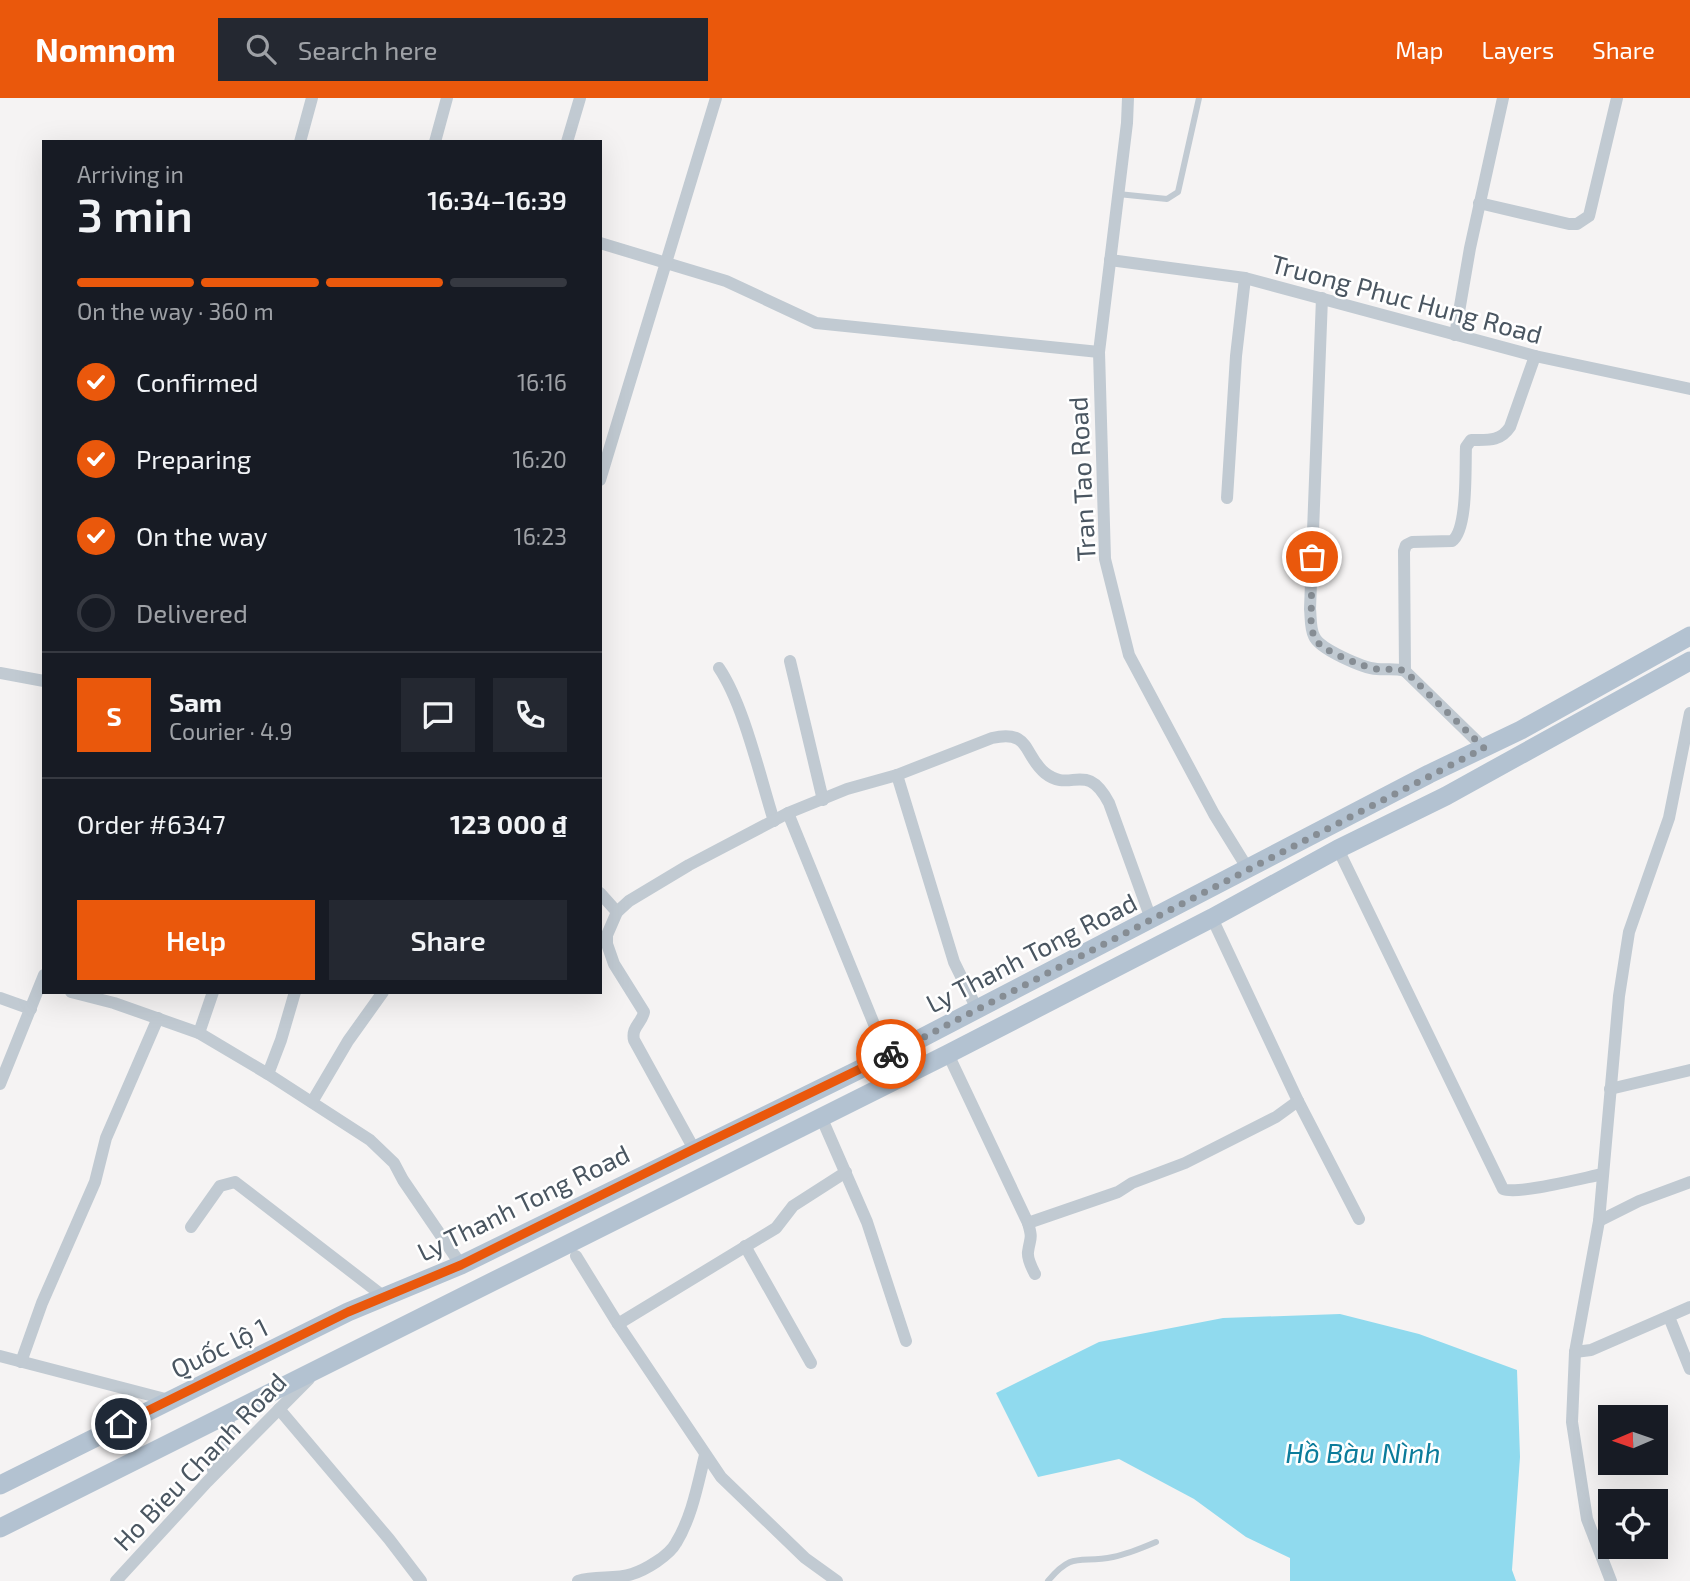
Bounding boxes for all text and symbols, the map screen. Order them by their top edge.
search box [218,18,708,81]
text: Nomnom [35,29,176,69]
icon: search [242,30,280,68]
text: Search here [298,34,437,65]
text: Map [1395,35,1443,64]
text: Layers [1481,35,1554,64]
text: Share [1592,35,1655,64]
text: Arriving in [77,160,184,188]
text: 16:34–16:39 [427,184,567,215]
text: 3 min [77,186,193,241]
street label: Truong Phuc Hung Road [1268,247,1546,349]
text: On the way · 360 m [77,297,274,325]
icon: check [77,363,115,401]
text: Confirmed [136,366,259,397]
text: 16:16 [517,368,567,396]
street label: Tran Tao Road [1061,396,1101,562]
icon: check [77,440,115,478]
text: Preparing [136,443,251,474]
text: 16:20 [512,445,567,473]
icon: check [77,517,115,555]
text: On the way [136,520,267,551]
text: 16:23 [514,522,567,550]
pin [1282,527,1342,587]
icon: bag [1293,538,1331,576]
text: Delivered [136,597,248,628]
button: chat [401,678,475,752]
button: phone [493,678,567,752]
text: Sam [169,686,222,717]
text: S [106,700,122,731]
text: Courier · 4.9 [169,717,293,745]
text: Order #6347 [77,808,226,839]
text: 123 000 ₫ [450,808,567,839]
street label: Ly Thanh Tong Road [921,886,1141,1018]
button: Help [77,900,315,980]
button: Share [329,900,567,980]
courier [856,1019,926,1089]
icon: bike [872,1035,910,1073]
street label: Ly Thanh Tong Road [412,1137,634,1267]
street label: Quốc lộ 1 [165,1310,273,1384]
street label: Ho Bieu Chanh Road [106,1366,292,1556]
pin [91,1394,151,1454]
icon: home [102,1405,140,1443]
north arrow [1598,1405,1668,1475]
map controls [1598,1405,1668,1559]
water label: Hồ Bàu Nình [1285,1435,1441,1469]
button: locate [1598,1489,1668,1559]

